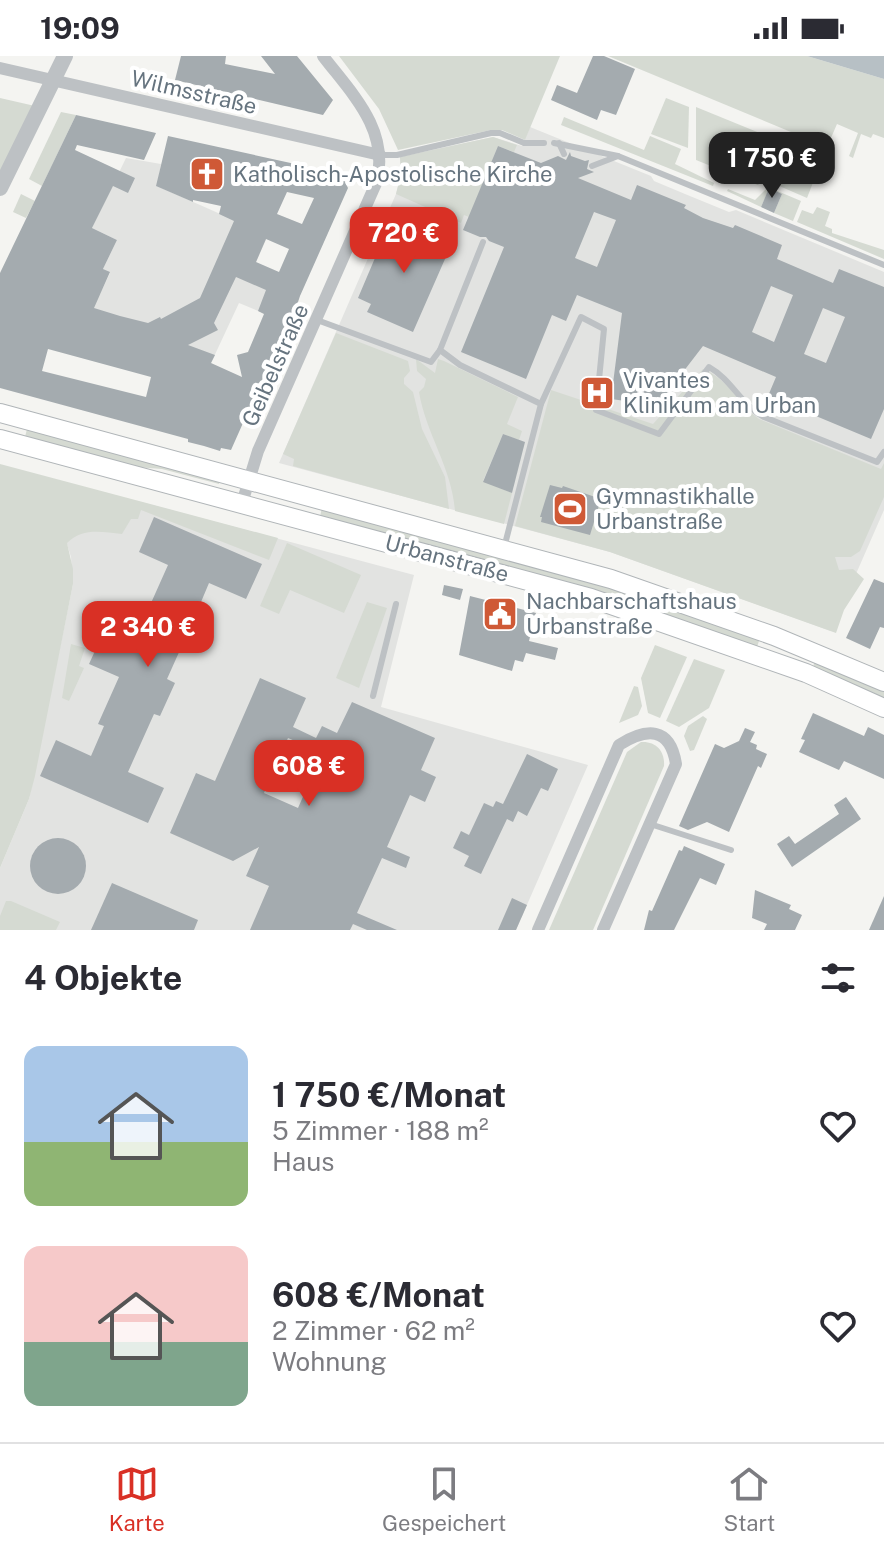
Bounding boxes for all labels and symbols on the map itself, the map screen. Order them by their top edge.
street label: Wilmsstraße [129,65,259,119]
pin: 1 750 € [698,132,846,200]
church icon: Katholisch-Apostolische Kirche [188,155,226,193]
place label: Katholisch-Apostolische Kirche [233,161,553,187]
pin: 720 € [348,207,460,275]
street label: Geibelstraße [236,300,314,430]
place label: Vivantes Klinikum am Urban [623,367,816,418]
hospital icon: Vivantes Klinikum am Urban [578,374,616,412]
place label: Gymnastikhalle Urbanstraße [596,483,755,534]
sports icon: Gymnastikhalle Urbanstraße [551,490,589,528]
street label: Urbanstraße [382,529,512,587]
place label: Nachbarschaftshaus Urbanstraße [526,588,737,639]
public building icon: Nachbarschaftshaus Urbanstraße [481,595,519,633]
pin: 2 340 € [74,601,222,669]
pin: 608 € [253,740,365,808]

